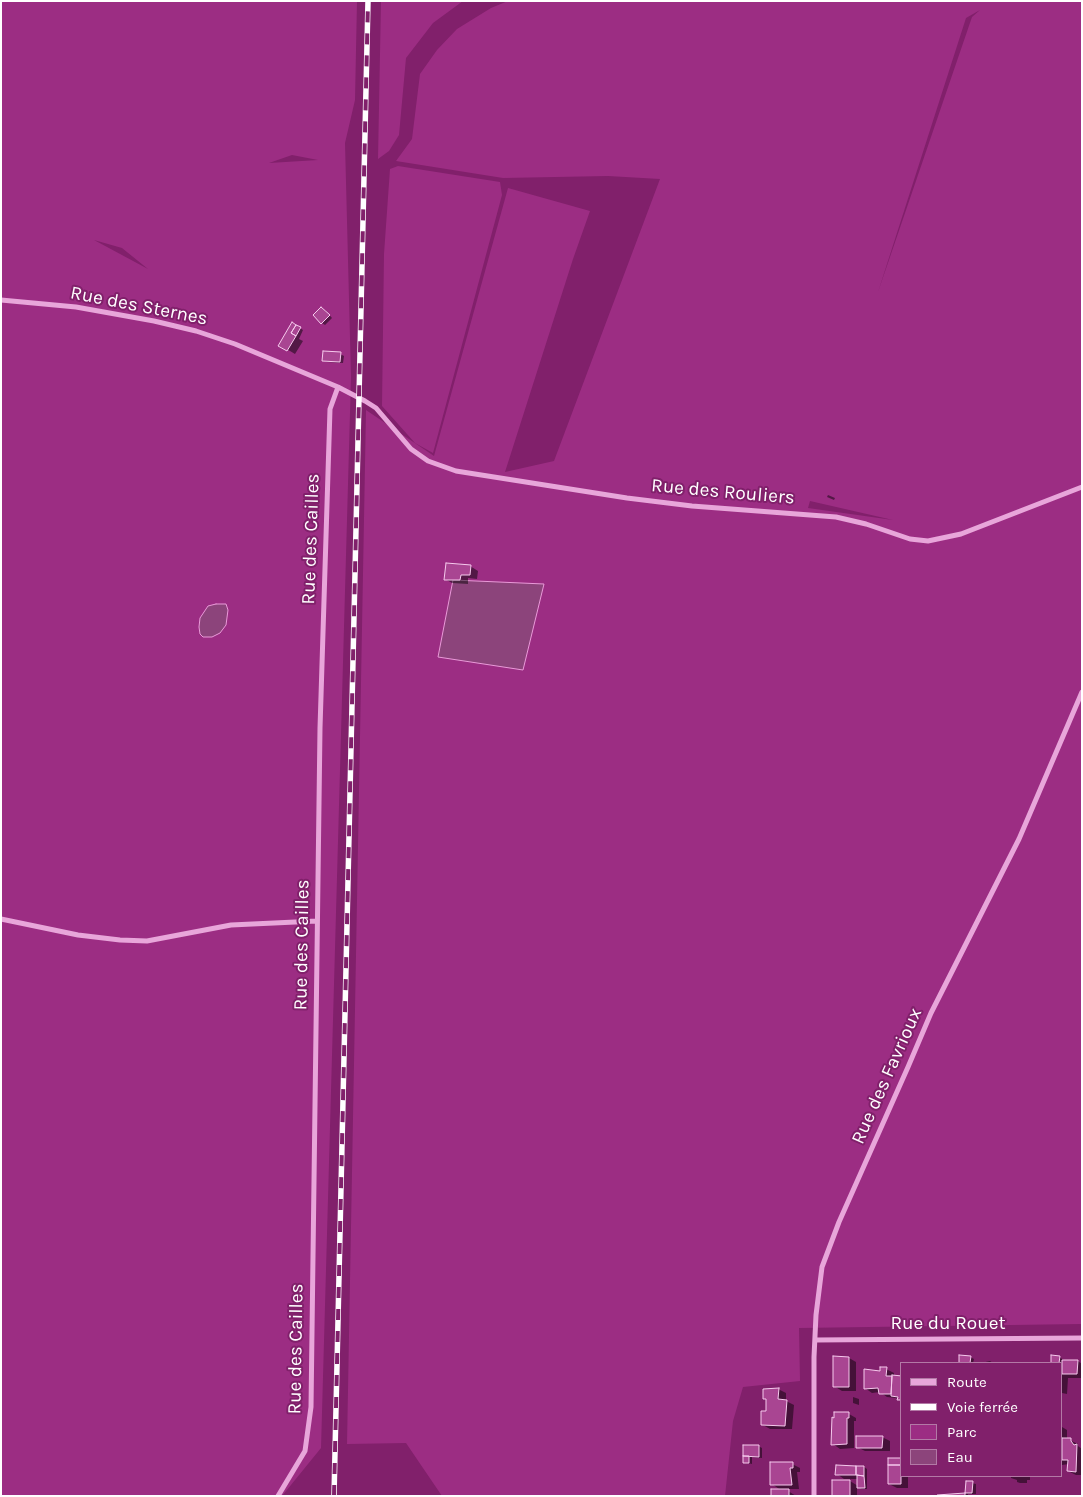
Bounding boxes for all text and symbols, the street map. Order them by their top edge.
street label: Rue des Sternes [68,282,210,330]
street label: Rue des Cailles [297,473,325,605]
street label: Rue des Rouliers [650,474,796,510]
street label: Rue des Cailles [289,879,315,1011]
street label: Rue des Favrioux [847,1004,927,1148]
street label: Rue des Cailles [283,1283,309,1415]
street label: Rue du Rouet [890,1313,1006,1335]
legend [900,1362,1063,1477]
text: Route [947,1373,987,1391]
text: Voie ferrée [947,1398,1018,1416]
text: Parc [947,1423,977,1441]
text: Eau [947,1448,973,1466]

